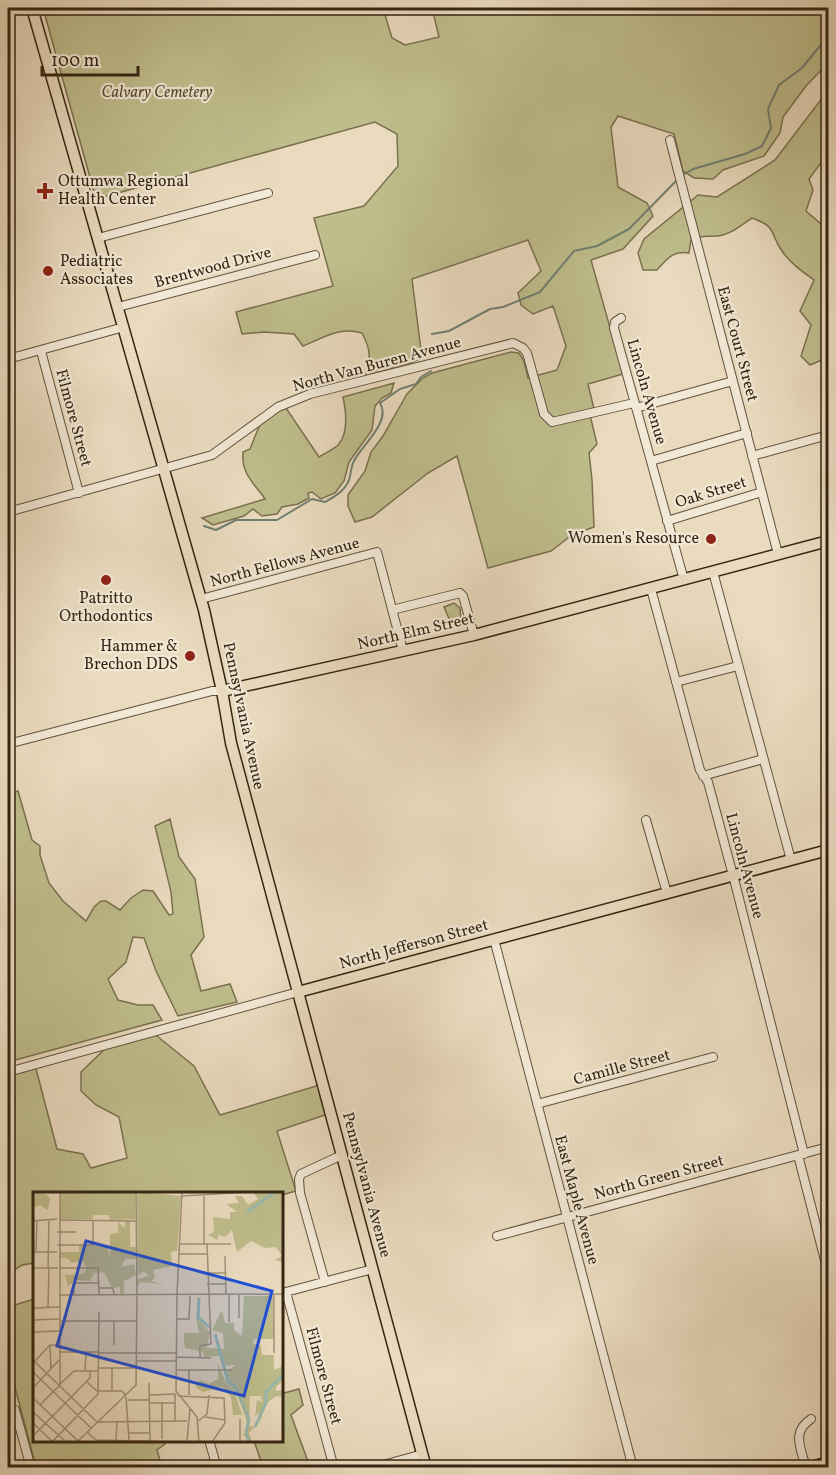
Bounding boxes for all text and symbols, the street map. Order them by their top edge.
scale bar [42,39,138,77]
text: 100 m [51,49,100,74]
park label: Calvary Cemetery [101,82,213,104]
place label: Ottumwa Regional Health Center [58,171,189,211]
marker: Ottumwa Regional Health Center [36,182,54,200]
street label: Brentwood Drive [152,242,274,294]
place label: Pediatric Associates [60,251,133,291]
marker: Pediatric Associates [41,264,55,278]
street label: East Court Street [711,284,763,405]
street label: North Van Buren Avenue [290,332,464,398]
street label: Lincoln Avenue [620,337,672,447]
street label: Filmore Street [49,367,97,470]
street label: Oak Street [673,472,750,514]
place label: Women's Resource [568,528,699,550]
street label: North Fellows Avenue [208,532,362,594]
marker: Women's Resource [704,532,718,546]
marker: Patritto Orthodontics [99,573,113,587]
place label: Patritto Orthodontics [59,588,153,628]
street label: North Elm Street [355,608,477,656]
place label: Hammer & Brechon DDS [84,636,178,676]
street label: Pennsylvania Avenue [217,640,269,792]
marker: Hammer & Brechon DDS [183,649,197,663]
street label: Lincoln Avenue [719,811,769,921]
street label: North Jefferson Street [337,914,491,975]
street label: Camille Street [571,1044,673,1092]
street label: Pennsylvania Avenue [336,1110,396,1260]
street label: East Maple Avenue [548,1133,604,1267]
street label: North Green Street [592,1150,727,1206]
inset map [33,1192,284,1442]
street label: Filmore Street [299,1325,347,1428]

